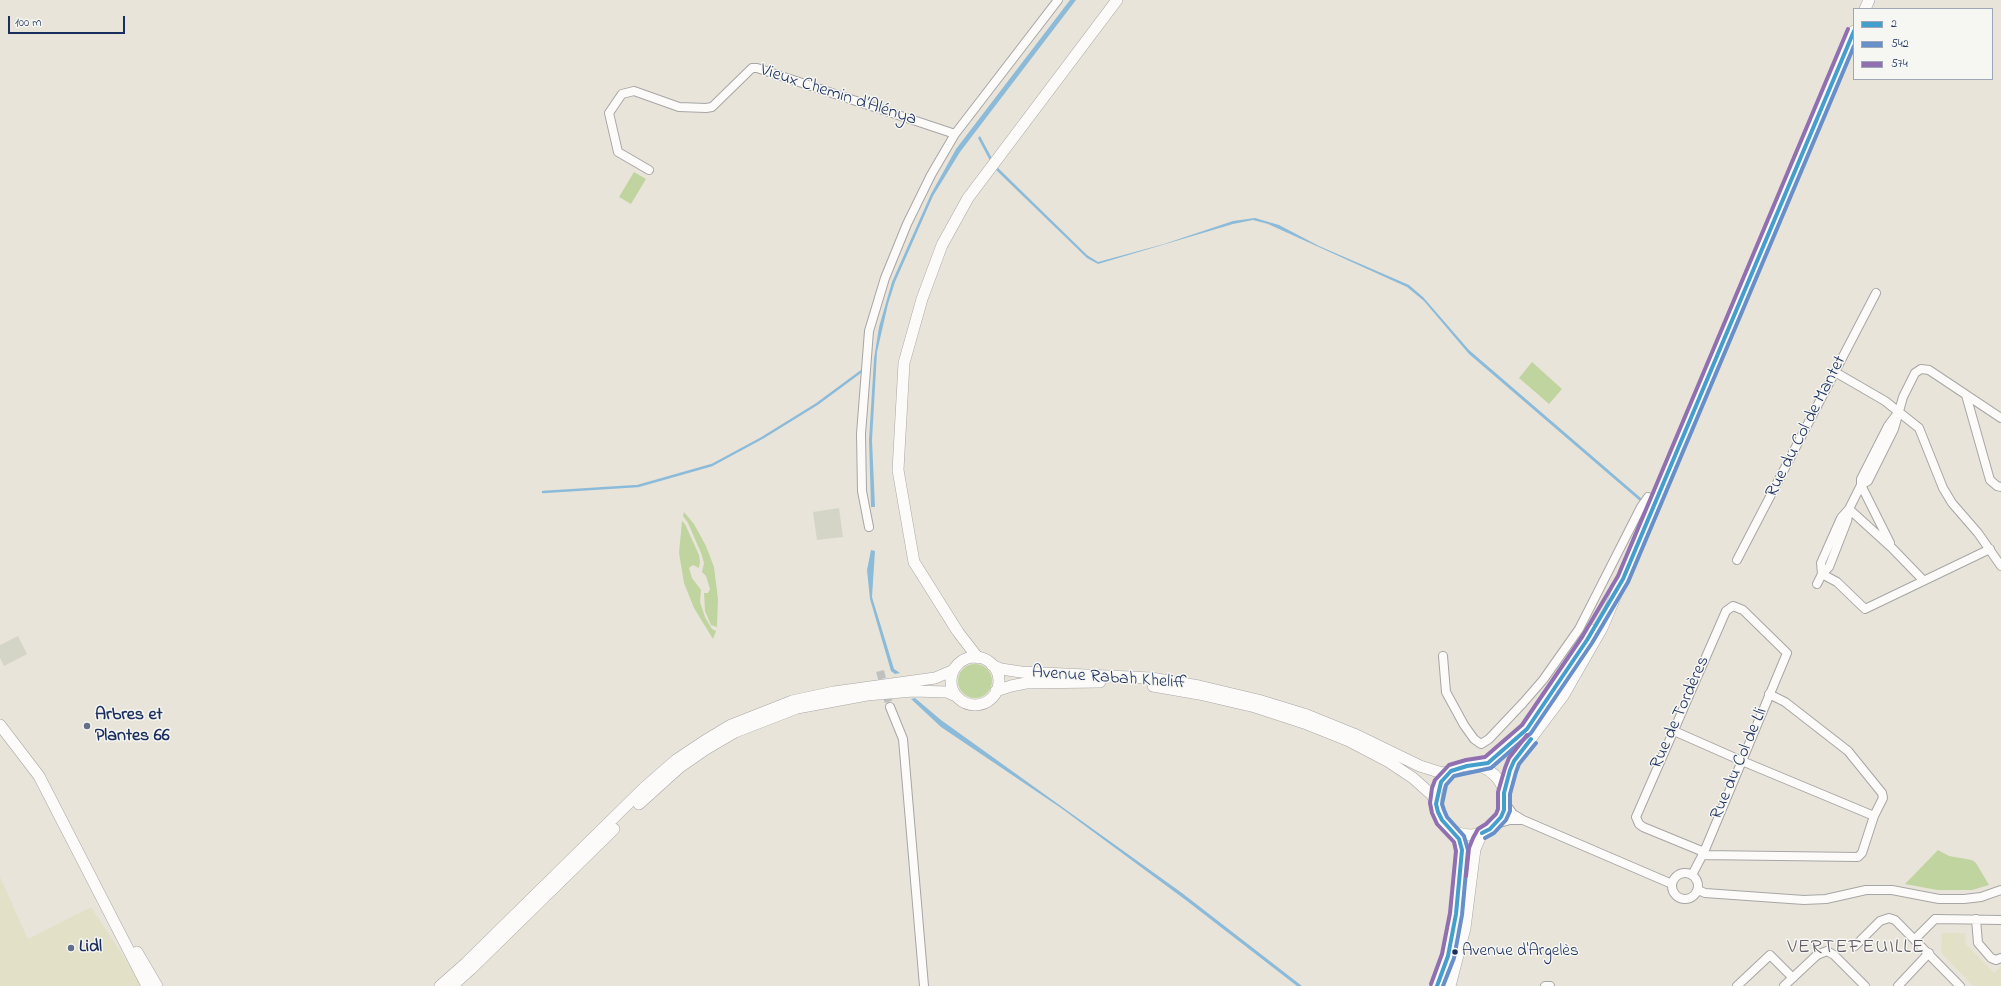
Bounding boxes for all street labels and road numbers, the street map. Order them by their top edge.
street label: Vieux Chemin d’Alénya [757,60,919,132]
street label: Rue du Col de Mantet [1762,353,1852,501]
street label: Rue de Tordères [1647,653,1715,773]
street label: Avenue Rabah Kheliff [1031,663,1187,695]
street label: Rue du Col de Lli [1707,705,1773,823]

